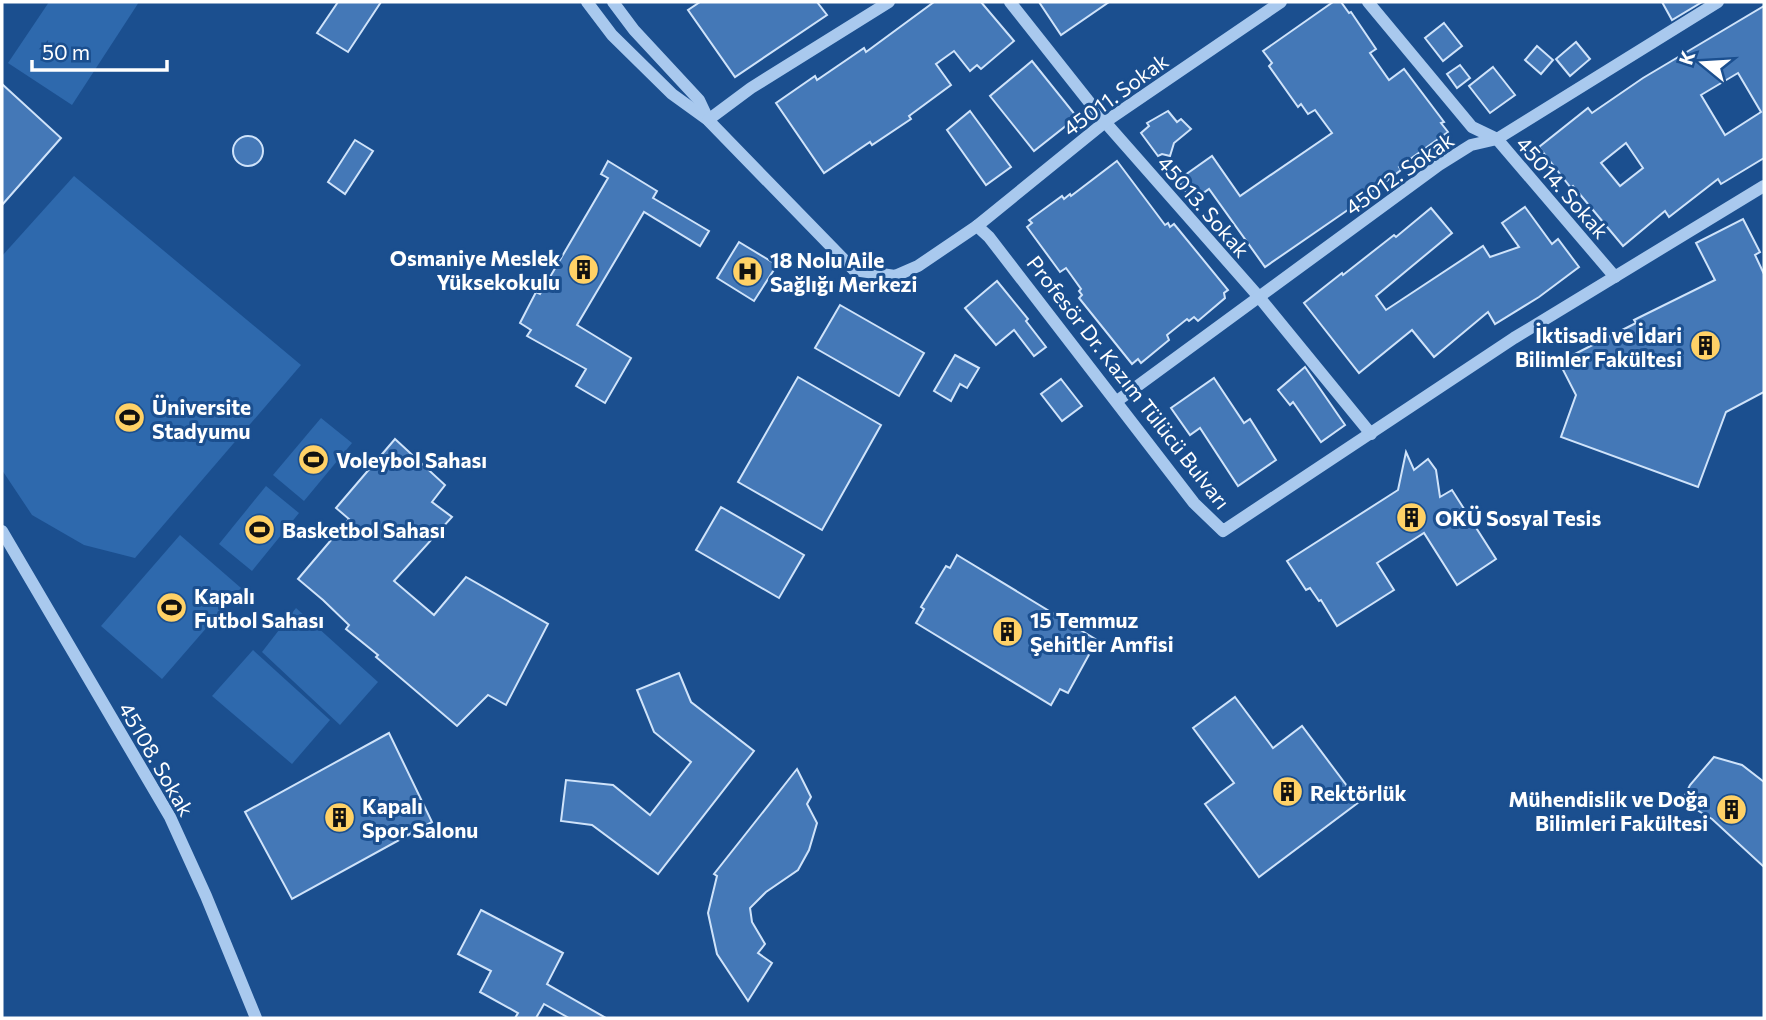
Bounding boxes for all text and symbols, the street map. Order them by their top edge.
scale bar [32,28,166,72]
north arrow [1668,28,1738,98]
text: 50 m [42,39,90,64]
street label: 45011. Sokak [1058,47,1172,141]
text: K [1673,48,1699,67]
street label: 45012. Sokak [1340,126,1458,220]
street label: 45014. Sokak [1512,131,1614,243]
street label: 45013. Sokak [1153,150,1255,262]
place label: Osmaniye Meslek Yüksekokulu [390,245,560,294]
place label: 18 Nolu Aile Sağlığı Merkezi [770,247,917,296]
street label: Profesör Dr. Kazım Tülücü Bulvarı [1022,250,1236,514]
building icon: Osmaniye Meslek Yüksekokulu [566,252,600,286]
hospital icon: 18 Nolu Aile Sağlığı Merkezi [730,254,764,288]
place label: İktisadi ve İdari Bilimler Fakültesi [1515,322,1682,371]
building icon: İktisadi ve İdari Bilimler Fakültesi [1688,329,1722,363]
place label: Üniversite Stadyumu [152,394,251,443]
sports icon: Üniversite Stadyumu [112,401,146,435]
sports icon: Voleybol Sahası [296,442,330,476]
place label: Voleybol Sahası [336,447,487,472]
building icon: OKÜ Sosyal Tesis [1395,500,1429,534]
place label: OKÜ Sosyal Tesis [1435,505,1601,530]
sports icon: Basketbol Sahası [242,512,276,546]
place label: Basketbol Sahası [282,517,445,542]
place label: Kapalı Futbol Sahası [194,583,324,632]
sports icon: Kapalı Futbol Sahası [154,590,188,624]
place label: 15 Temmuz Şehitler Amfisi [1030,607,1173,656]
building icon: 15 Temmuz Şehitler Amfisi [990,614,1024,648]
street label: 45108. Sokak [114,698,200,820]
building icon: Rektörlük [1270,775,1304,809]
place label: Rektörlük [1310,780,1407,805]
place label: Mühendislik ve Doğa Bilimleri Fakültesi [1509,786,1708,835]
place label: Kapalı Spor Salonu [362,793,478,842]
building icon: Mühendislik ve Doğa Bilimleri Fakültesi [1714,793,1748,827]
building icon: Kapalı Spor Salonu [322,800,356,834]

